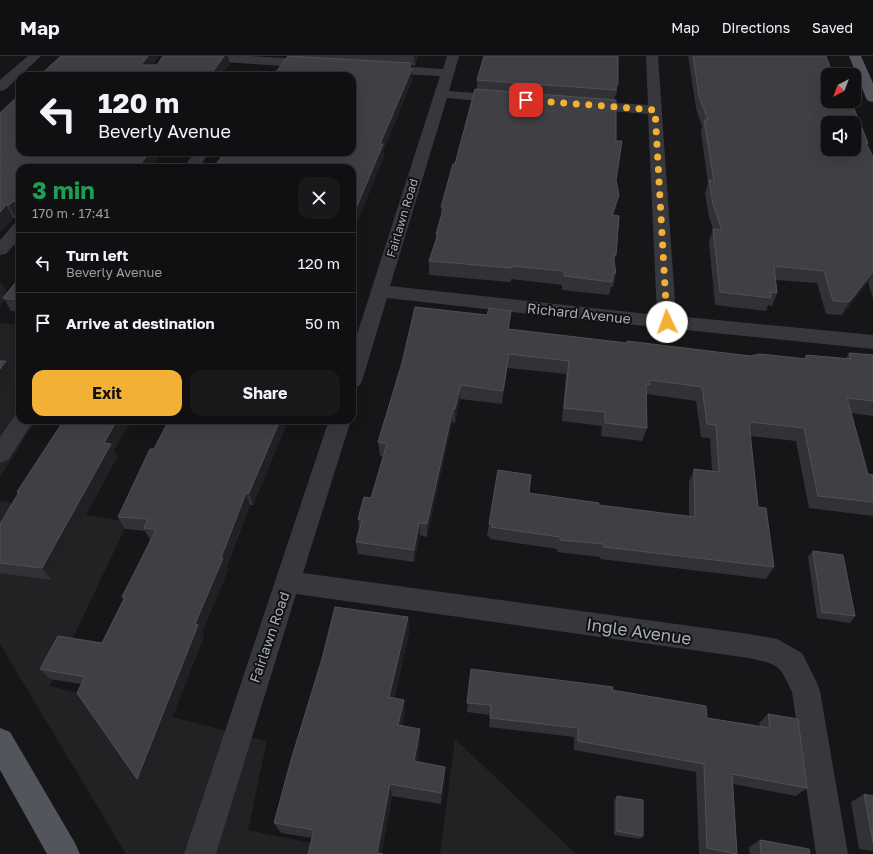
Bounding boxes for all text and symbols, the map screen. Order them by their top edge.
text: Map [20,16,60,39]
text: Map [671,19,700,36]
text: Directions [722,19,790,36]
text: Saved [812,19,853,36]
north arrow [821,68,861,108]
map controls [821,68,861,156]
pin [509,83,543,117]
text: 120 m [98,86,179,119]
icon: left [32,88,84,140]
icon: arrive [515,89,537,111]
button: sound [821,116,861,156]
text: Beverly Avenue [98,120,231,142]
text: 3 min [32,175,95,204]
button: close [298,177,340,219]
street label: Fairlawn Road [383,177,421,259]
text: 170 m · 17:41 [32,205,110,221]
text: Turn left [66,246,128,264]
icon: left [32,252,54,274]
text: 120 m [298,254,340,272]
text: Beverly Avenue [66,264,162,280]
street label: Richard Avenue [526,299,632,327]
position arrow [646,301,688,343]
icon: arrive [32,312,54,334]
text: Arrive at destination [66,314,215,332]
text: 50 m [305,314,340,332]
button: Exit [32,370,182,416]
button: Share [190,370,340,416]
street label: Fairlawn Road [245,589,293,685]
street label: Ingle Avenue [585,613,693,649]

